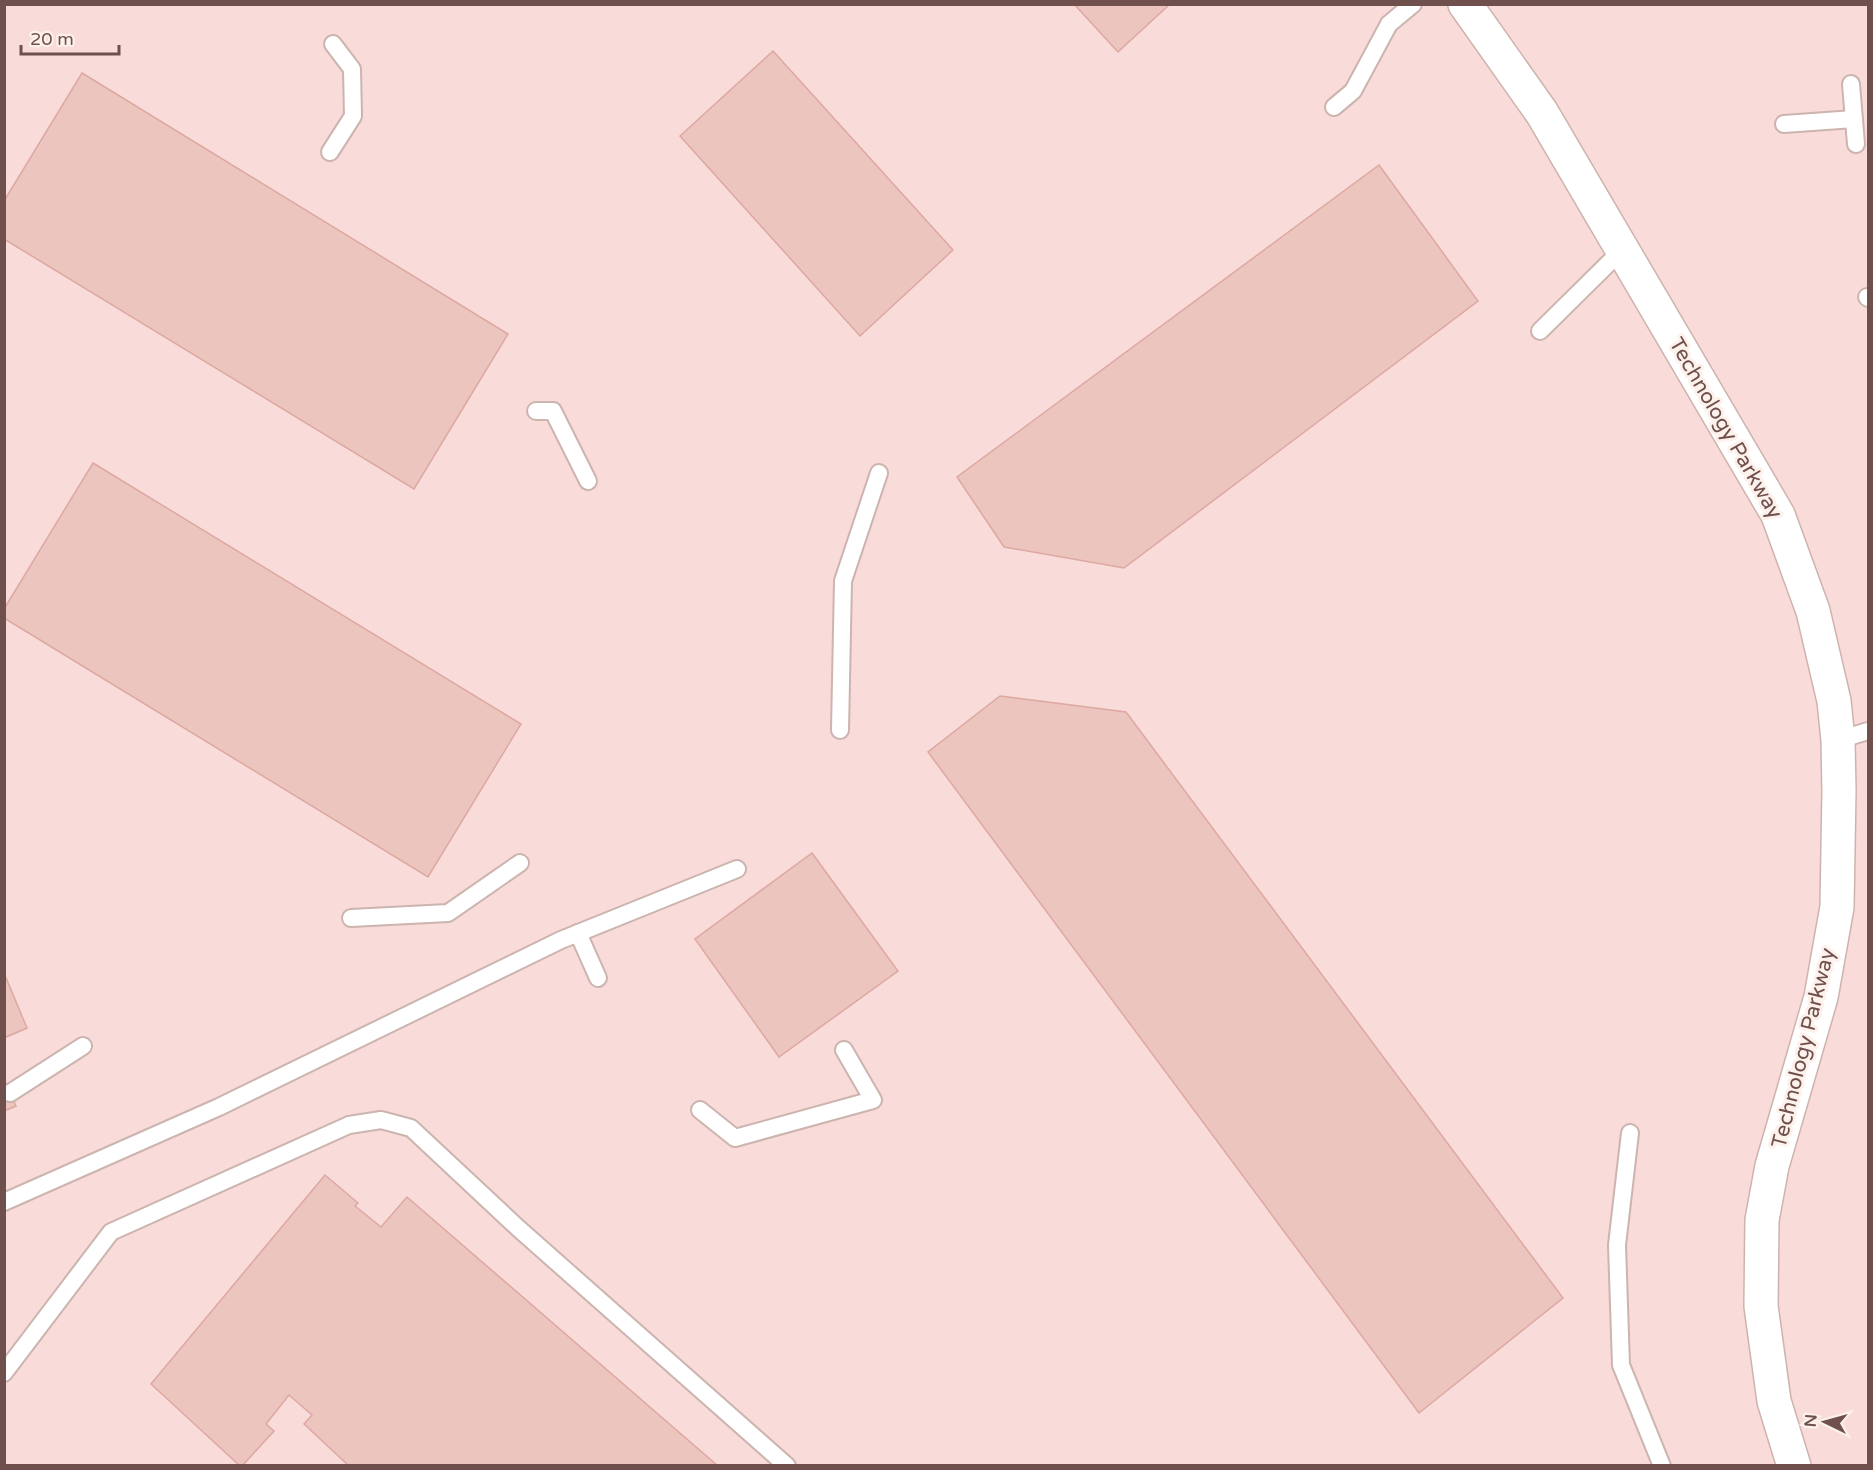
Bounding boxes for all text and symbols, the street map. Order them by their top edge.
scale bar [21,18,118,56]
text: 20 m [30,28,74,50]
street label: Technology Parkway [1663,333,1788,523]
street label: Technology Parkway [1767,946,1840,1151]
north arrow [1795,1392,1855,1452]
text: N [1801,1414,1822,1428]

